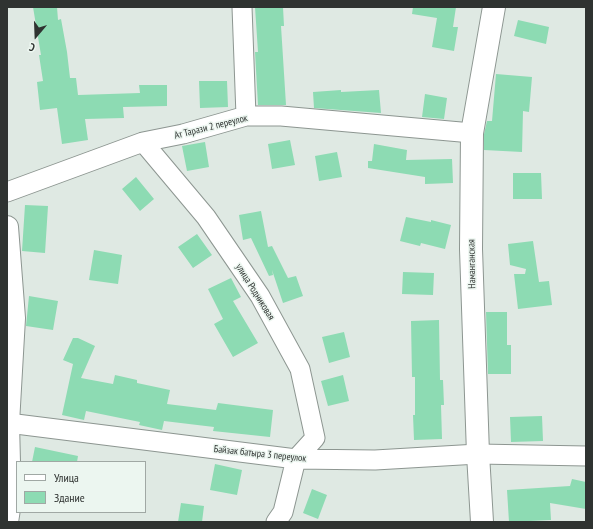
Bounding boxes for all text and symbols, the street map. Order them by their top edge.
north arrow [16,16,56,56]
text: С [27,40,37,55]
street label: Ат Тарази 2 переулок [173,112,249,142]
street label: Наманганская [466,239,478,289]
street label: улица Родниковая [233,262,277,322]
street label: Байзак батыра 3 переулок [213,443,307,465]
legend [16,461,146,513]
text: Улица [54,470,79,485]
text: Здание [54,490,85,505]

